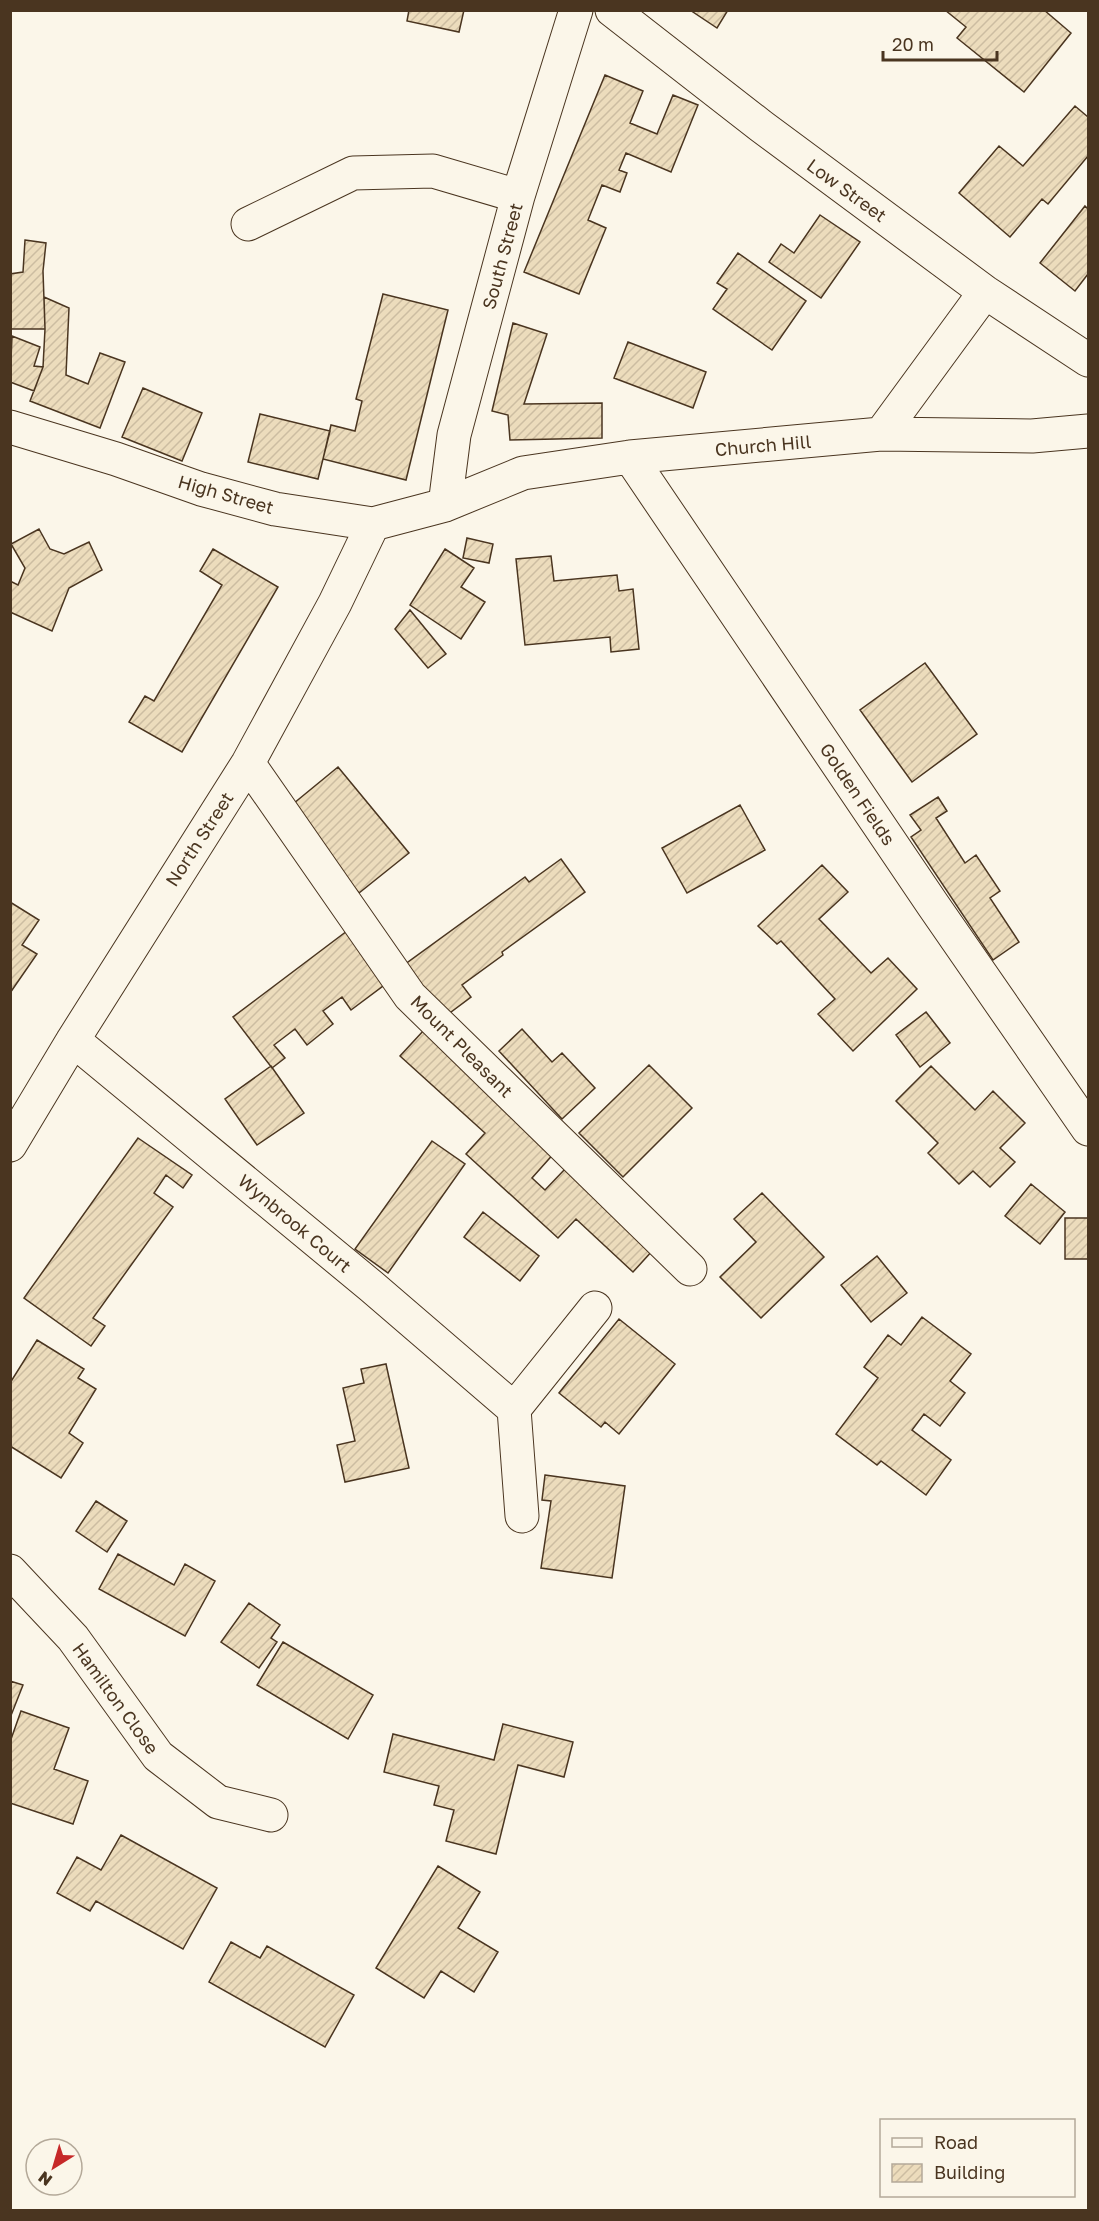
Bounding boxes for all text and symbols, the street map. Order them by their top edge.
scale bar [883,24,997,62]
text: 20 m [892,33,934,55]
street label: Low Street [803,154,891,226]
street label: South Street [477,200,527,312]
street label: Church Hill [714,430,812,460]
street label: High Street [176,470,276,518]
street label: Golden Fields [816,739,900,849]
street label: North Street [160,788,238,890]
street label: Mount Pleasant [406,990,518,1102]
street label: Wynbrook Court [234,1169,356,1277]
street label: Hamilton Close [68,1638,164,1758]
legend [880,2119,1075,2197]
text: Road [934,2131,978,2153]
north arrow [24,2137,84,2197]
text: Building [934,2161,1005,2183]
text: N [34,2167,56,2191]

